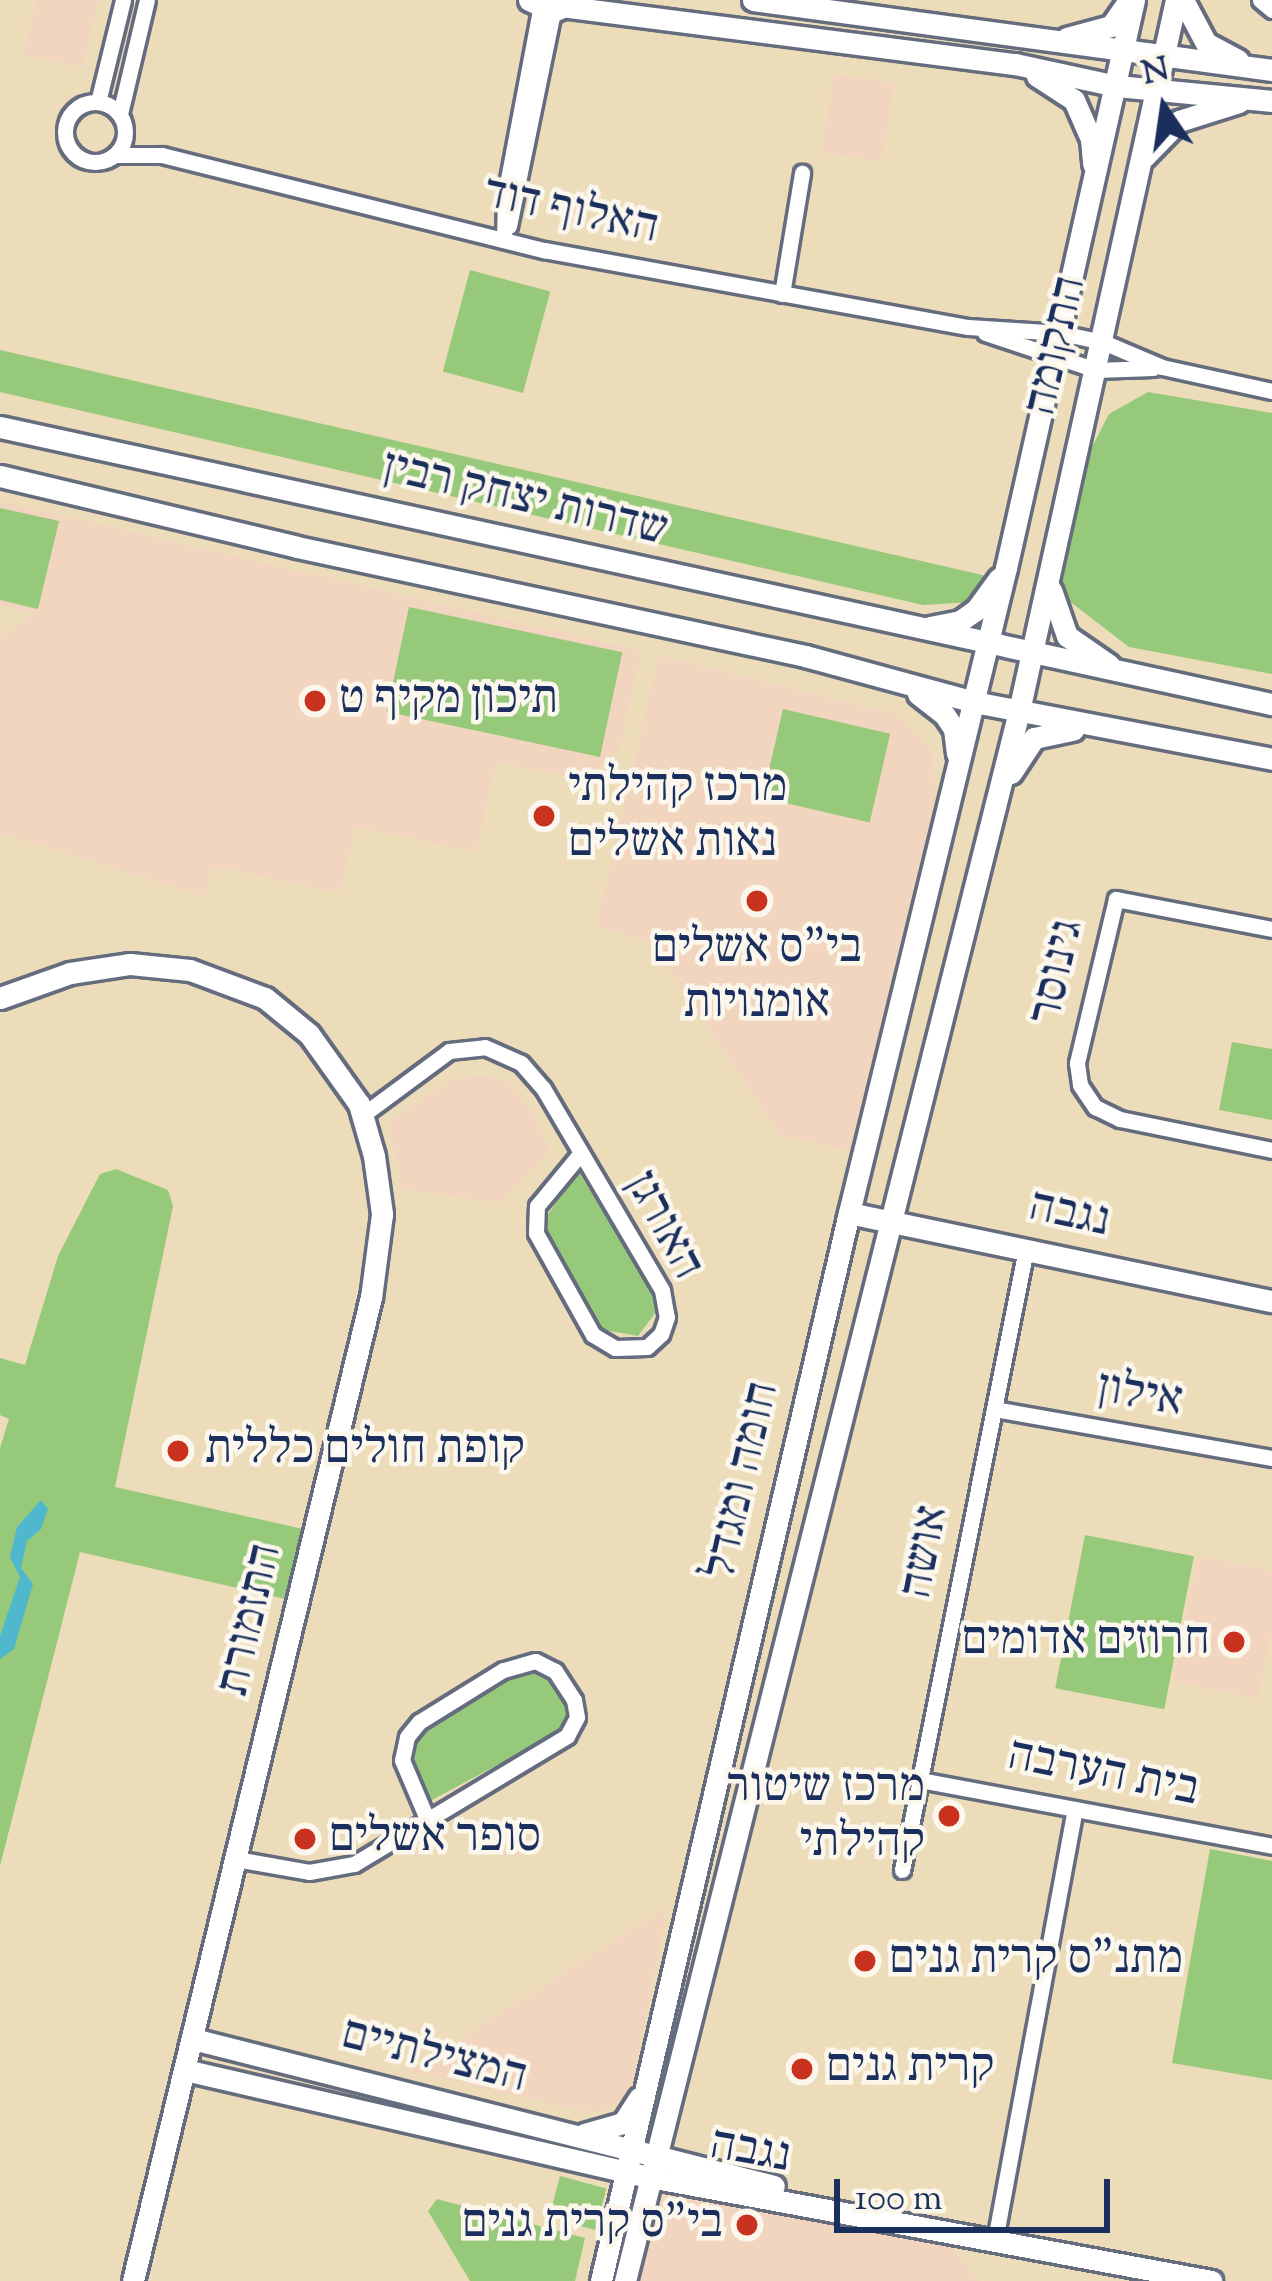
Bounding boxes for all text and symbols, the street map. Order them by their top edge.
text: N [1138,47,1174,99]
north arrow [1104,48,1224,168]
street label: האלוף דוד [478,165,664,259]
street label: התקומה [1013,271,1101,421]
street label: שדרות יצחק רבין [377,439,673,561]
place label: תיכון מקיף ט [339,672,558,730]
marker: תיכון מקיף ט [302,688,328,714]
place label: מרכז קהילתי נאות אשלים [568,759,787,872]
marker: מרכז קהילתי נאות אשלים [531,803,557,829]
marker: בי"ס אשלים אומנויות [744,888,770,914]
street label: גינוסר [1018,914,1098,1030]
place label: בי"ס אשלים אומנויות [652,920,862,1033]
street label: האורגן [611,1162,715,1290]
street label: נגבה [1023,1178,1115,1252]
street label: אילון [1093,1360,1187,1432]
street label: חומה ומגדל [692,1377,794,1585]
place label: קופת חולים כללית [205,1422,525,1480]
marker: קופת חולים כללית [162,1435,194,1467]
street label: אושה [889,1501,963,1603]
street label: התזמורת [206,1539,296,1701]
place label: חרוזים אדומים [961,1613,1210,1671]
marker: חרוזים אדומים [1221,1629,1247,1655]
street label: בית הערבה [1003,1727,1203,1821]
place label: מרכז שיטור קהילתי [727,1759,925,1872]
marker: מרכז שיטור קהילתי [936,1803,962,1829]
place label: סופר אשלים [329,1810,541,1868]
marker: סופר אשלים [292,1826,318,1852]
place label: מתנ"ס קרית גנים [889,1932,1183,1990]
marker: מתנ"ס קרית גנים [852,1948,878,1974]
street label: המצילתיים [335,2006,533,2108]
place label: קרית גנים [826,2040,994,2098]
marker: קרית גנים [789,2056,815,2082]
street label: נגבה [705,2117,795,2187]
scale bar [840,2155,1116,2229]
text: 100 m [855,2174,942,2226]
place label: בי"ס קרית גנים [462,2196,723,2254]
marker: בי"ס קרית גנים [734,2212,760,2238]

